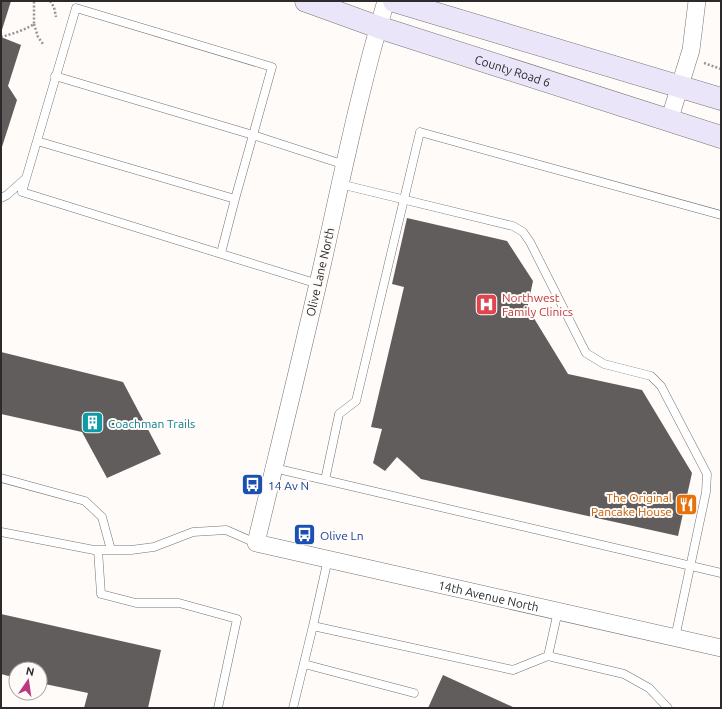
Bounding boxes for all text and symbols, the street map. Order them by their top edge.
street label: County Road 6 [473,52,552,88]
street label: Olive Lane North [303,226,337,318]
hospital icon: Northwest Family Clinics [474,291,500,317]
place label: Northwest Family Clinics [502,291,573,318]
building icon: Coachman Trails [80,410,106,436]
place label: Coachman Trails [108,417,195,430]
bus stop icon: 14 Av N [240,472,266,498]
place label: 14 Av N [268,479,309,492]
place label: The Original Pancake House [591,491,672,518]
restaurant icon: The Original Pancake House [674,491,700,517]
bus stop icon: Olive Ln [291,522,317,548]
place label: Olive Ln [320,529,364,542]
street label: 14th Avenue North [437,578,540,613]
north arrow [8,661,48,701]
text: N [25,664,36,678]

